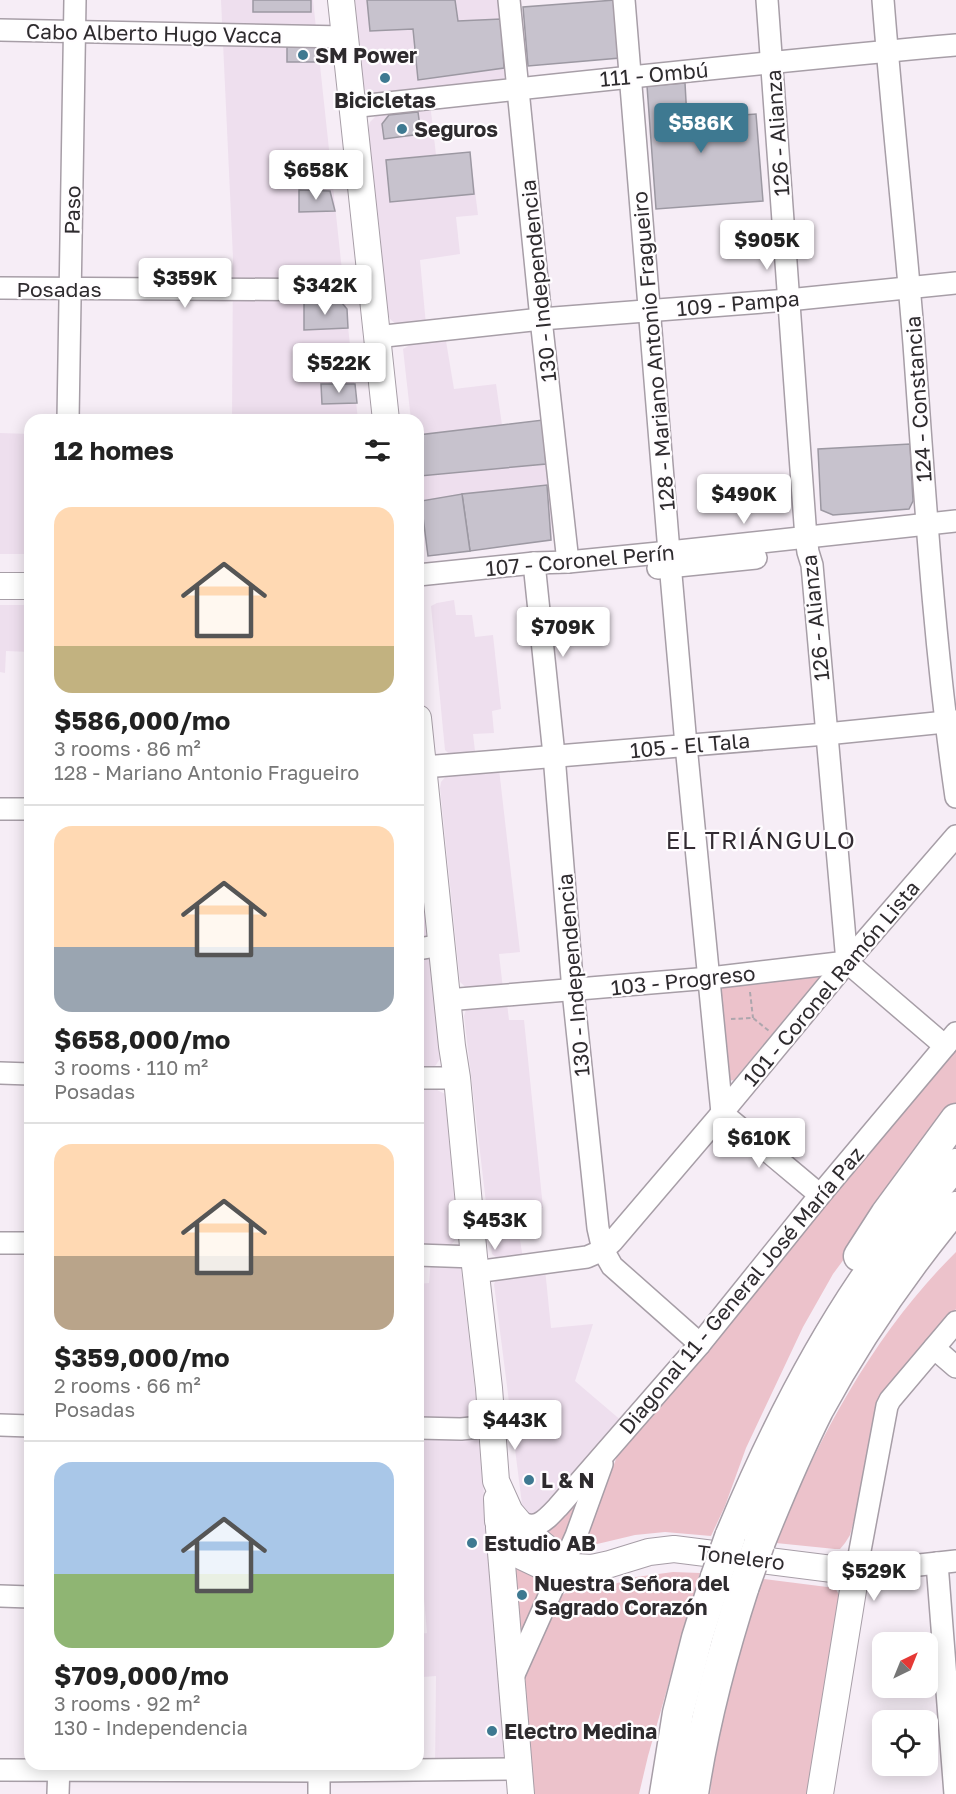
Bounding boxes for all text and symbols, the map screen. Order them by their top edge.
street label: Cabo Alberto Hugo Vacca [26,18,282,48]
place label: SM Power [315,42,417,68]
marker: SM Power [296,48,310,62]
street label: 111 - Ombú [599,56,709,92]
street label: 126 - Alianza [760,69,794,197]
marker: Bicicletas [378,71,392,85]
place label: Bicicletas [334,87,436,113]
pin: $586K [659,103,743,154]
text: $586K [668,110,734,134]
place label: Seguros [414,116,498,142]
marker: Seguros [395,122,409,136]
pin: $658K [274,150,358,201]
text: $658K [283,157,349,181]
street label: 130 - Independencia [514,178,562,384]
street label: Paso [59,185,85,235]
street label: 128 - Mariano Antonio Fragueiro [626,190,680,512]
pin: $905K [725,220,809,271]
text: $905K [734,227,800,251]
pin: $359K [143,258,227,309]
text: $359K [153,265,218,289]
pin: $342K [283,265,367,316]
text: $342K [293,272,357,296]
street label: Posadas [16,276,102,302]
street label: 109 - Pampa [676,285,800,321]
street label: 124 - Constancia [899,315,937,483]
pin: $522K [297,343,381,394]
text: $522K [307,350,371,374]
icon: filters [361,434,394,467]
text: 12 homes [54,435,174,466]
pin: $490K [702,474,786,525]
text: $490K [711,481,777,505]
street label: 107 - Coronel Perín [484,539,676,581]
icon: home [170,546,278,654]
street label: 126 - Alianza [795,554,835,682]
pin: $709K [521,607,605,658]
text: $709K [531,614,595,638]
text: $586,000/mo [54,705,230,736]
street label: 105 - El Tala [629,727,751,763]
text: 3 rooms · 86 m² [54,736,201,760]
text: 128 - Mariano Antonio Fragueiro [54,760,359,784]
district label: EL TRIÁNGULO [666,825,856,854]
icon: home [170,865,278,973]
street label: 130 - Independencia [551,872,595,1078]
street label: 101 - Coronel Ramón Lista [737,875,925,1091]
street label: 103 - Progreso [609,959,757,1001]
text: $658,000/mo [54,1024,230,1055]
text: 3 rooms · 110 m² [54,1055,208,1079]
text: Posadas [54,1079,135,1103]
pin: $610K [717,1118,801,1169]
text: $610K [727,1125,791,1149]
street label: Diagonal 11 - General José María Paz [613,1141,869,1439]
icon: home [170,1183,278,1291]
pin: $453K [453,1200,537,1251]
text: $453K [463,1207,527,1231]
text: $359,000/mo [54,1342,230,1373]
text: 2 rooms · 66 m² [54,1373,201,1397]
text: Posadas [54,1397,135,1421]
pin: $443K [473,1400,557,1451]
text: $443K [482,1407,548,1431]
place label: L & N [541,1467,594,1493]
marker: L & N [522,1473,536,1487]
icon: home [170,1501,278,1609]
place label: Estudio AB [484,1530,596,1556]
marker: Estudio AB [465,1536,479,1550]
street label: Tonelero [696,1539,786,1575]
pin: $529K [832,1551,916,1602]
text: $529K [842,1558,907,1582]
place label: Nuestra Señora del Sagrado Corazón [534,1570,730,1620]
marker: Nuestra Señora del Sagrado Corazón [515,1588,529,1602]
north arrow [872,1632,938,1698]
map controls [872,1632,938,1776]
text: $709,000/mo [54,1660,229,1691]
text: 3 rooms · 92 m² [54,1691,200,1715]
button: locate [872,1710,938,1776]
text: 130 - Independencia [54,1715,248,1739]
place label: Electro Medina [504,1718,657,1744]
marker: Electro Medina [485,1724,499,1738]

